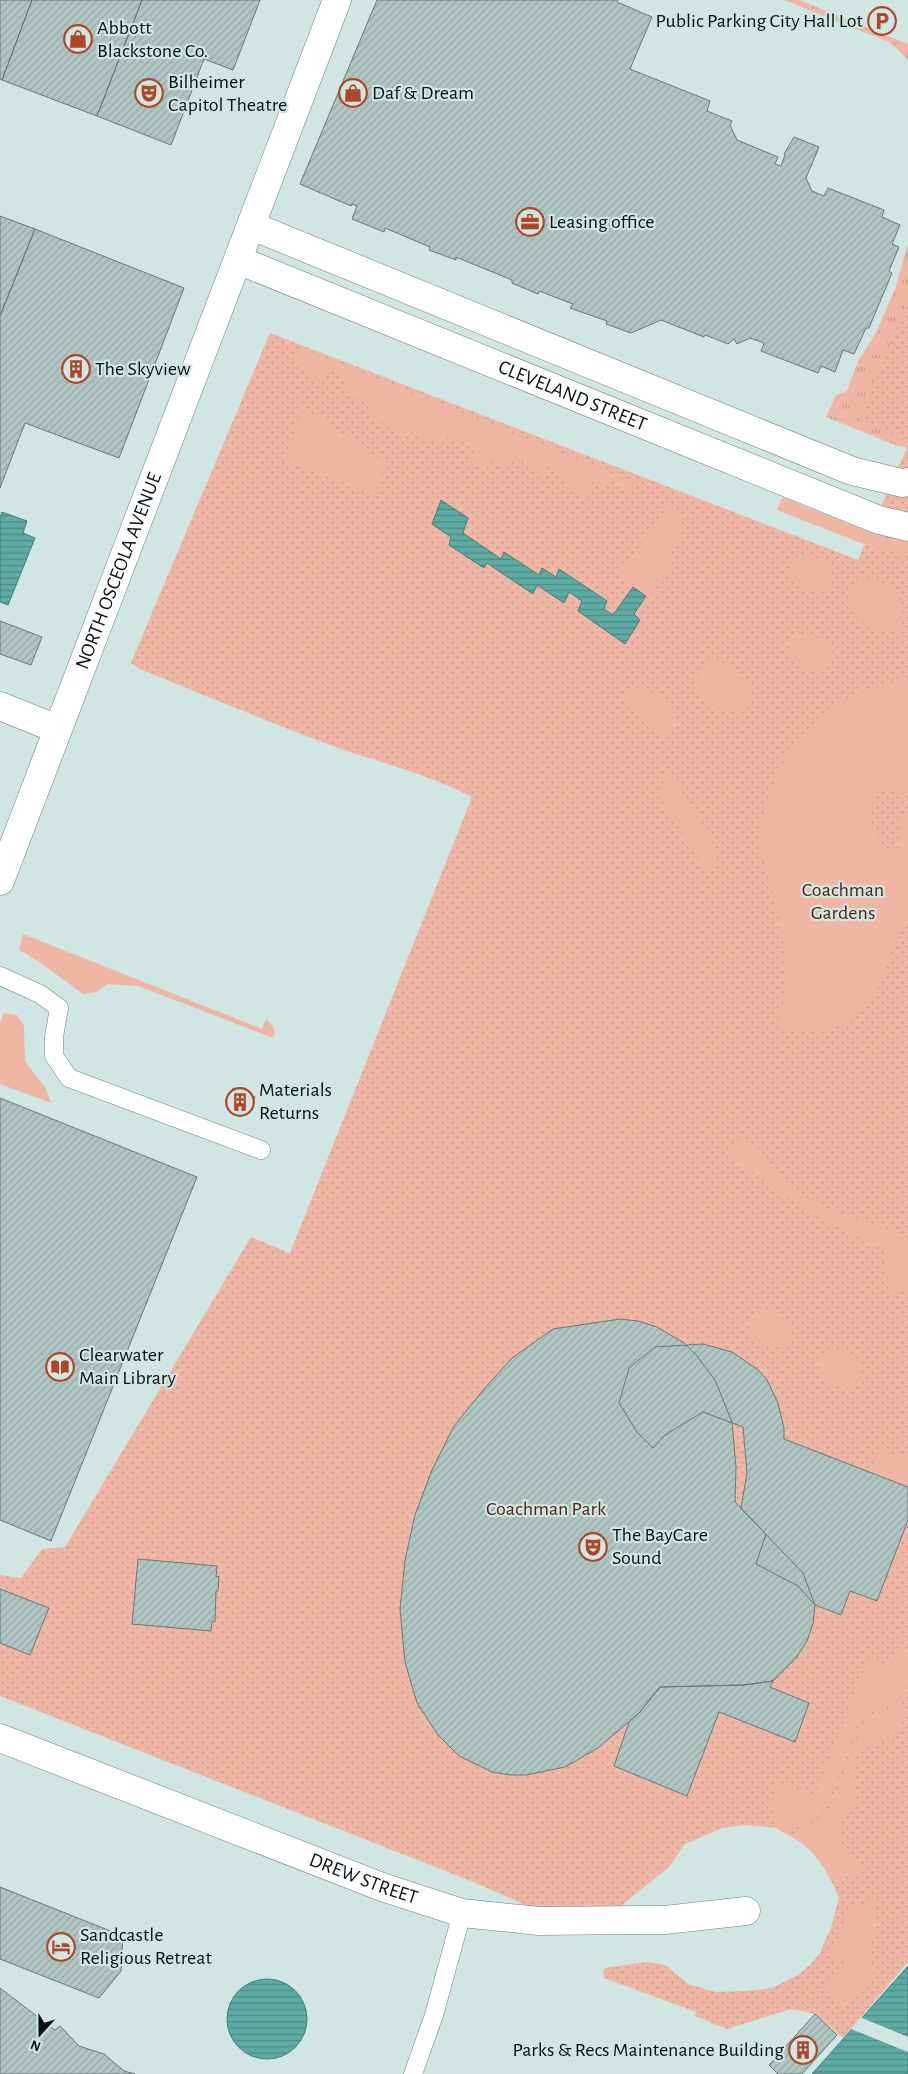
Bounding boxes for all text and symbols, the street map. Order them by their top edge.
parking icon: Public Parking City Hall Lot [867,6,897,36]
place label: Public Parking City Hall Lot [656,11,864,31]
place label: Abbott Blackstone Co. [97,18,208,61]
shop icon: Abbott Blackstone Co. [63,24,93,54]
place label: Bilheimer Capitol Theatre [168,72,287,115]
theatre icon: Bilheimer Capitol Theatre [134,78,164,108]
shop icon: Daf & Dream [338,78,368,108]
place label: Daf & Dream [372,83,474,103]
office icon: Leasing office [515,207,545,237]
place label: Leasing office [549,212,655,232]
building icon: The Skyview [61,354,91,384]
street label: CLEVELAND STREET [495,357,650,435]
place label: The Skyview [95,359,191,379]
street label: NORTH OSCEOLA AVENUE [72,469,165,672]
park label: Coachman Gardens [802,880,884,923]
place label: Materials Returns [259,1080,332,1123]
building icon: Materials Returns [225,1087,255,1117]
place label: Clearwater Main Library [79,1345,177,1388]
library icon: Clearwater Main Library [45,1352,75,1382]
park label: Coachman Park [486,1499,606,1519]
place label: The BayCare Sound [612,1525,708,1568]
theatre icon: The BayCare Sound [578,1532,608,1562]
street label: DREW STREET [307,1850,420,1908]
place label: Sandcastle Religious Retreat [80,1925,213,1968]
hotel icon: Sandcastle Religious Retreat [46,1932,76,1962]
north arrow [15,2009,65,2059]
building icon: Parks & Recs Maintenance Building [788,2035,818,2065]
text: N [29,2037,43,2053]
place label: Parks & Recs Maintenance Building [512,2040,784,2060]

